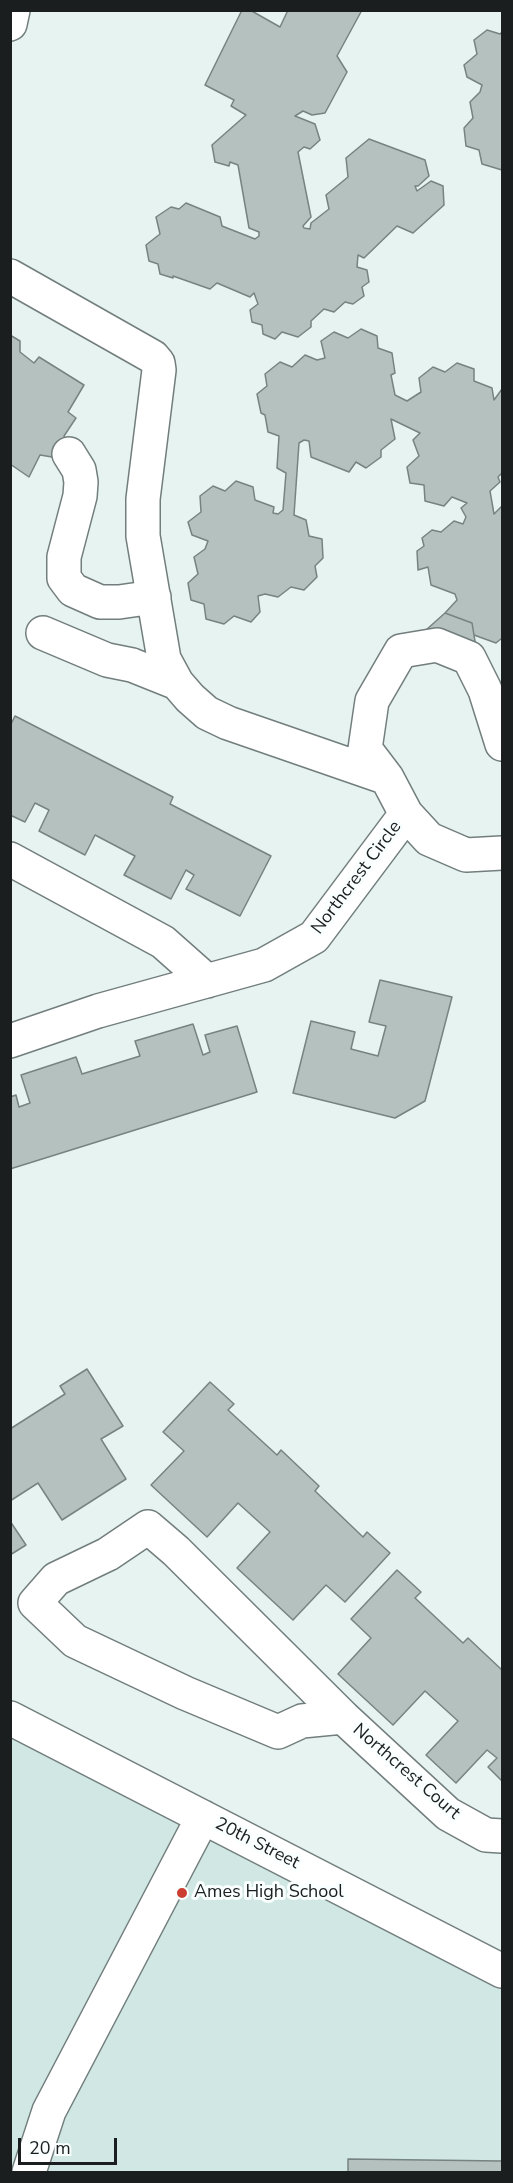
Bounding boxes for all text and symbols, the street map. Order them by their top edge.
street label: Northcrest Circle [307,817,407,939]
street label: Northcrest Court [348,1719,464,1825]
street label: 20th Street [211,1814,303,1874]
place label: Ames High School [194,1882,344,1904]
marker: Ames High School [175,1886,189,1900]
scale bar [21,2126,120,2164]
text: 20 m [29,2136,71,2160]

